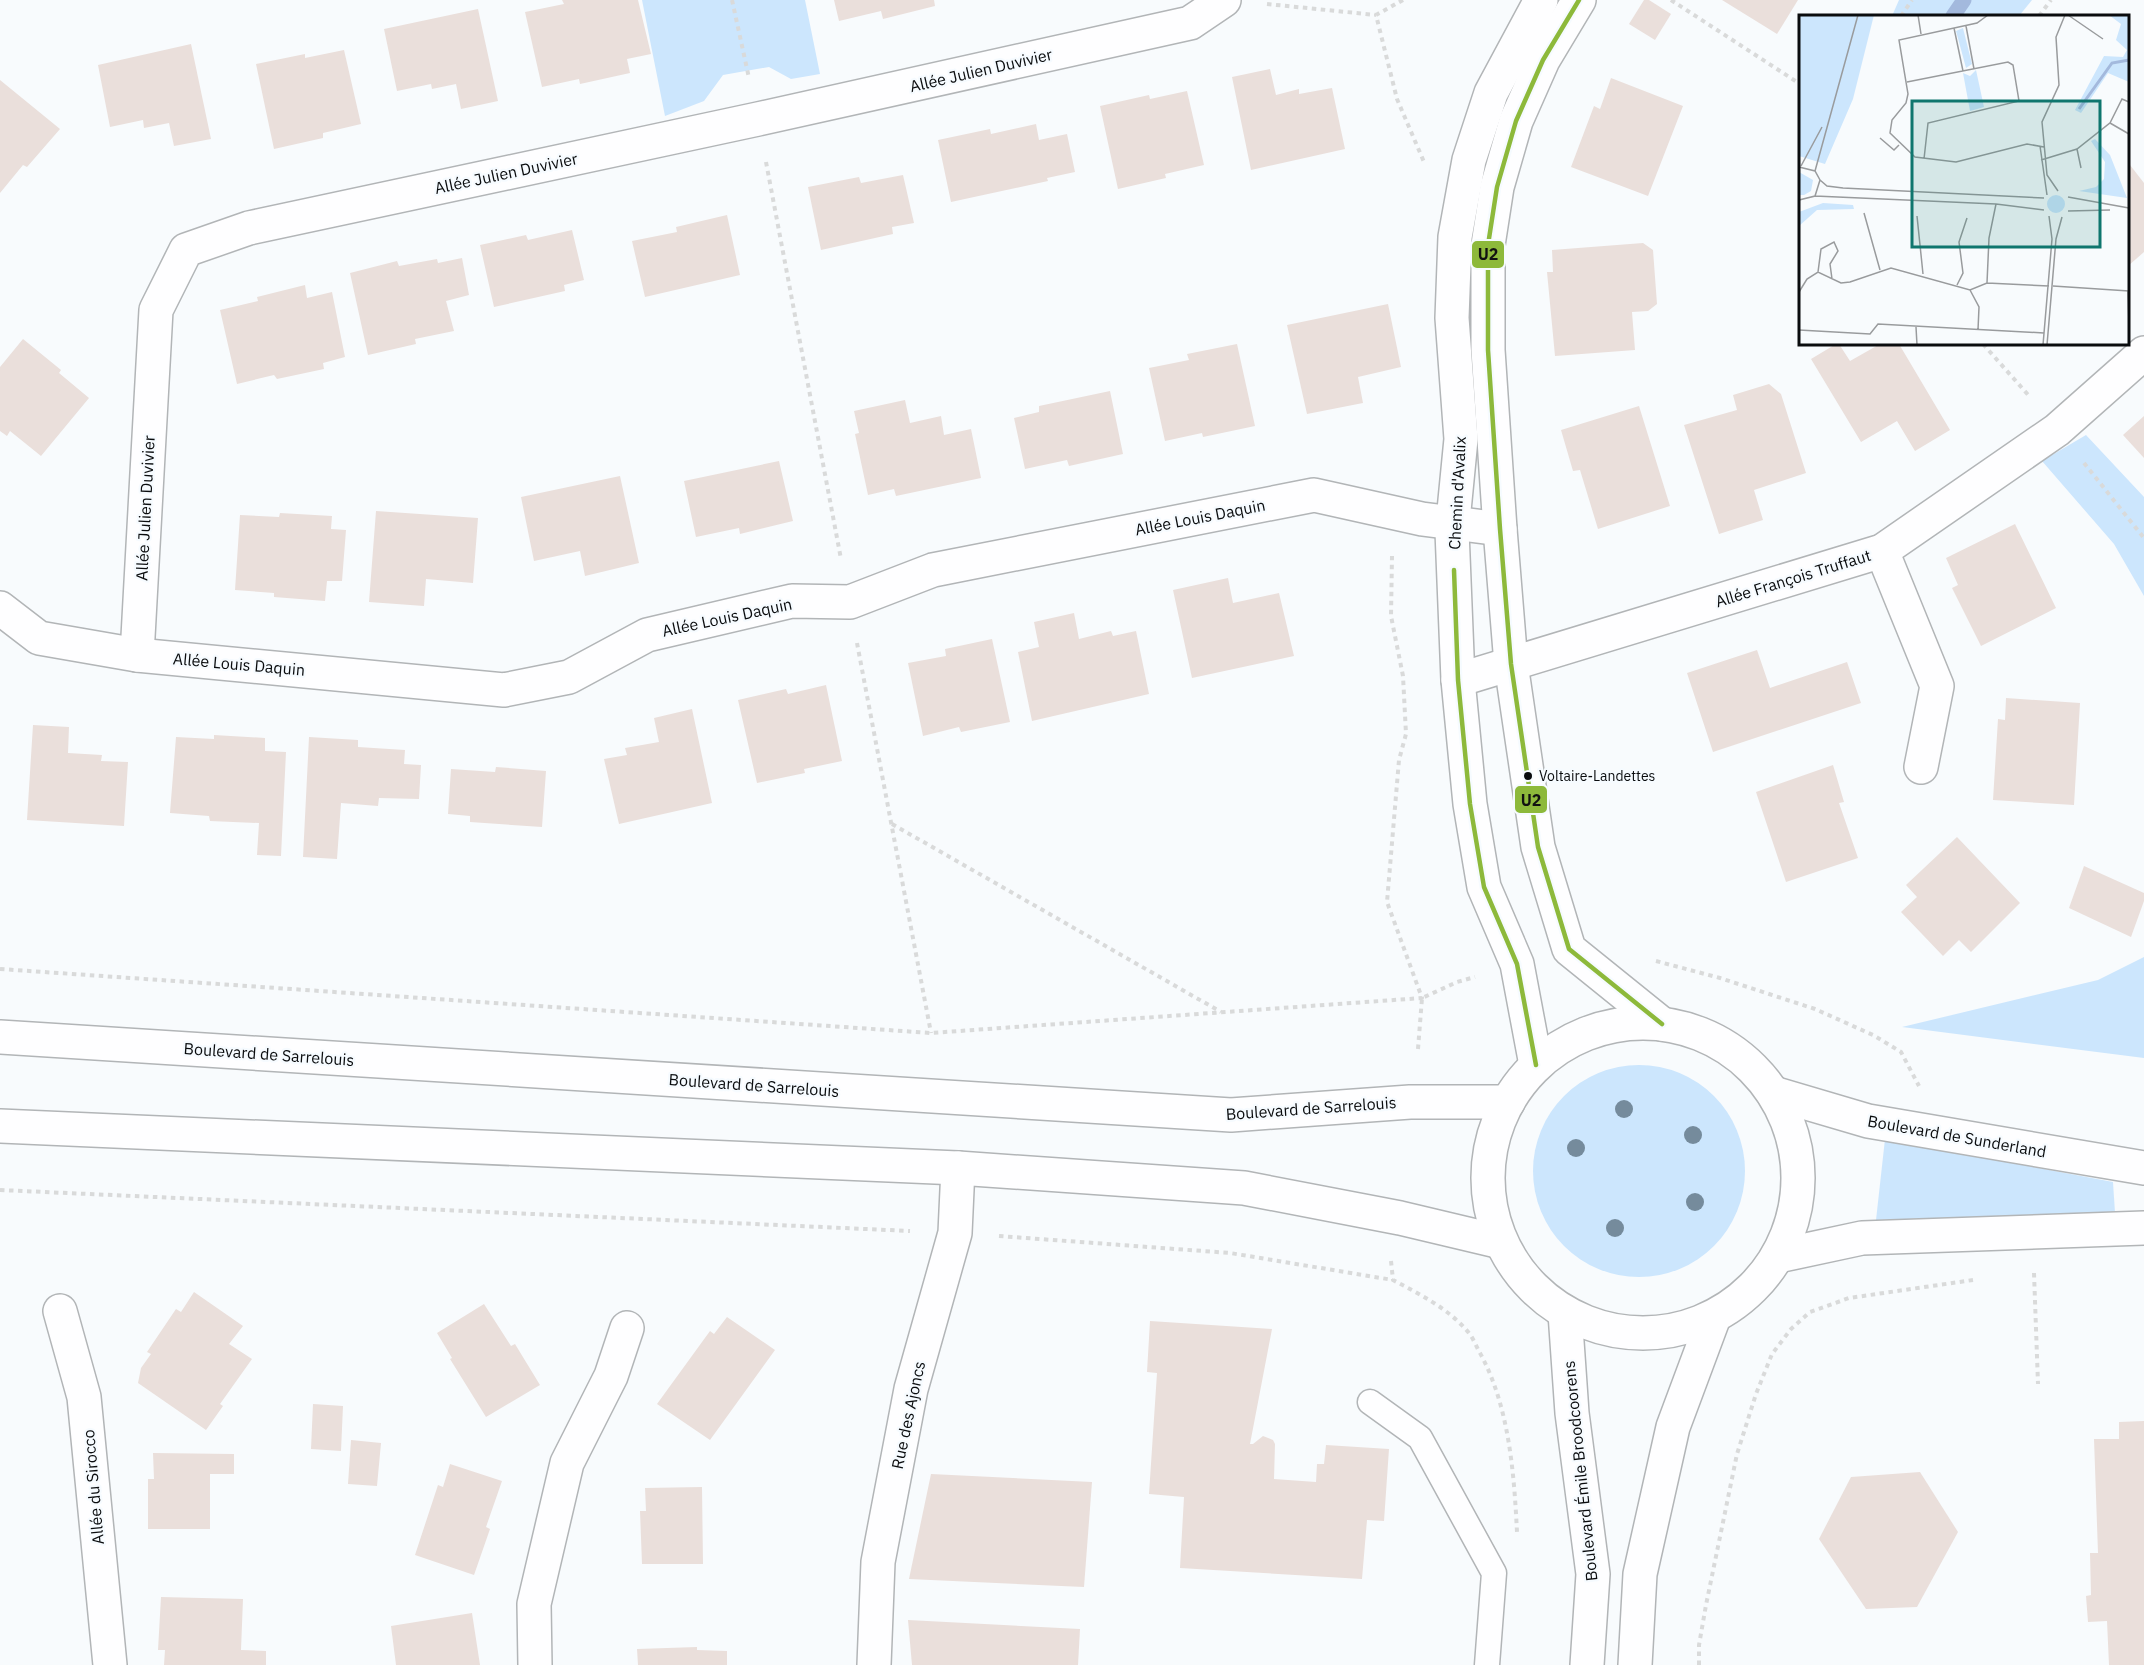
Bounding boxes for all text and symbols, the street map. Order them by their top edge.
inset map [1799,15,2129,345]
street label: Allée Julien Duvivier [908,44,1054,96]
street label: Allée Julien Duvivier [433,148,579,198]
line badge: U2 [1471,240,1505,269]
text: U2 [1478,244,1498,264]
street label: Allée Julien Duvivier [131,435,159,581]
street label: Chemin d'Avalix [1444,436,1470,550]
street label: Allée Louis Daquin [1133,495,1267,539]
street label: Allée François Truffaut [1713,545,1873,611]
street label: Allée Louis Daquin [660,593,794,641]
street label: Allée Louis Daquin [172,648,306,680]
place label: Voltaire-Landettes [1539,767,1656,785]
marker: Voltaire-Landettes [1522,770,1534,782]
line badge: U2 [1514,785,1548,814]
text: U2 [1521,790,1541,810]
street label: Boulevard de Sarrelouis [183,1038,355,1070]
street label: Boulevard de Sarrelouis [668,1069,840,1101]
street label: Boulevard de Sarrelouis [1225,1092,1397,1124]
street label: Boulevard de Sunderland [1866,1110,2048,1162]
street label: Rue des Ajoncs [887,1359,929,1471]
street label: Boulevard Émile Broodcoorens [1557,1360,1602,1582]
street label: Allée du Sirocco [78,1429,108,1545]

